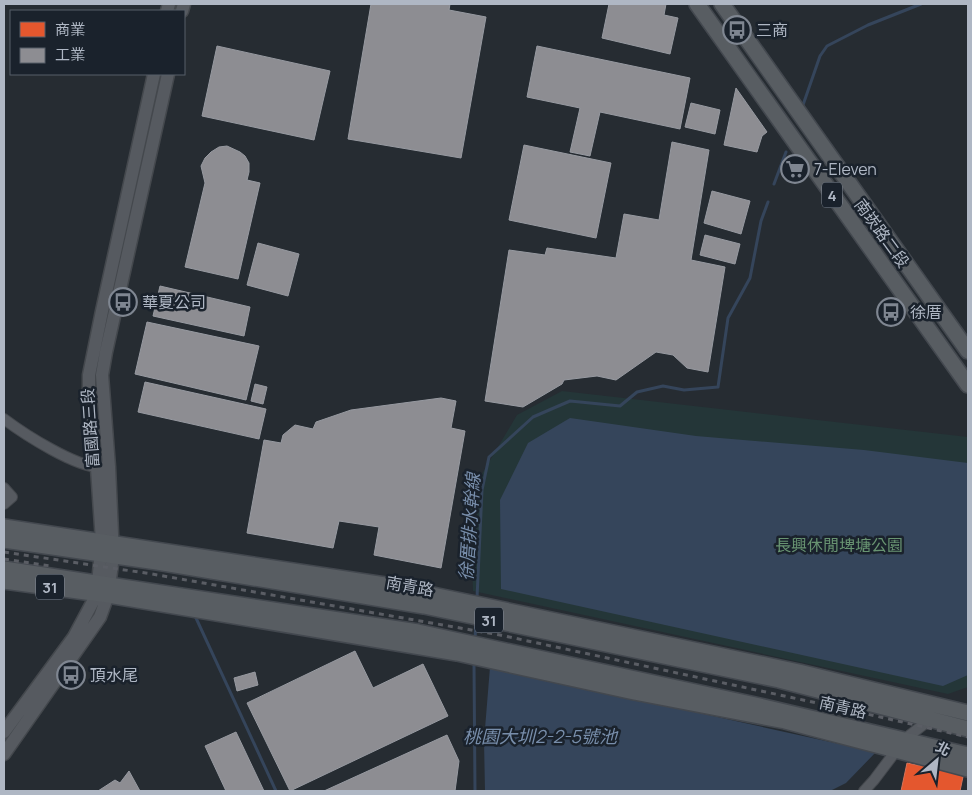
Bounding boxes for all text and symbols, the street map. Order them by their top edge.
legend [10,10,185,75]
bus stop icon: 三商 [722,15,752,45]
text: 商業 [55,19,85,40]
place label: 三商 [756,19,788,41]
text: 工業 [55,44,85,65]
supermarket icon: 7-Eleven [780,154,810,184]
place label: 7-Eleven [814,158,877,180]
road number: 4 [822,182,842,208]
street label: 南崁路二段 [850,194,914,272]
bus stop icon: 華夏公司 [108,287,138,317]
place label: 華夏公司 [142,291,206,313]
bus stop icon: 徐厝 [876,297,906,327]
place label: 徐厝 [910,301,942,323]
street label: 富國路三段 [76,387,104,469]
water label: 徐厝排水幹線 [453,470,485,582]
park label: 長興休閒埤塘公園 [775,534,903,556]
street label: 南青路 [384,571,436,601]
road number: 31 [36,574,64,600]
road number: 31 [475,608,503,632]
bus stop icon: 頂水尾 [56,660,86,690]
place label: 頂水尾 [90,664,138,686]
street label: 南青路 [817,691,869,723]
water label: 桃園大圳2-2-5號池 [463,724,619,748]
north arrow [912,735,962,785]
text: 北 [933,736,954,760]

